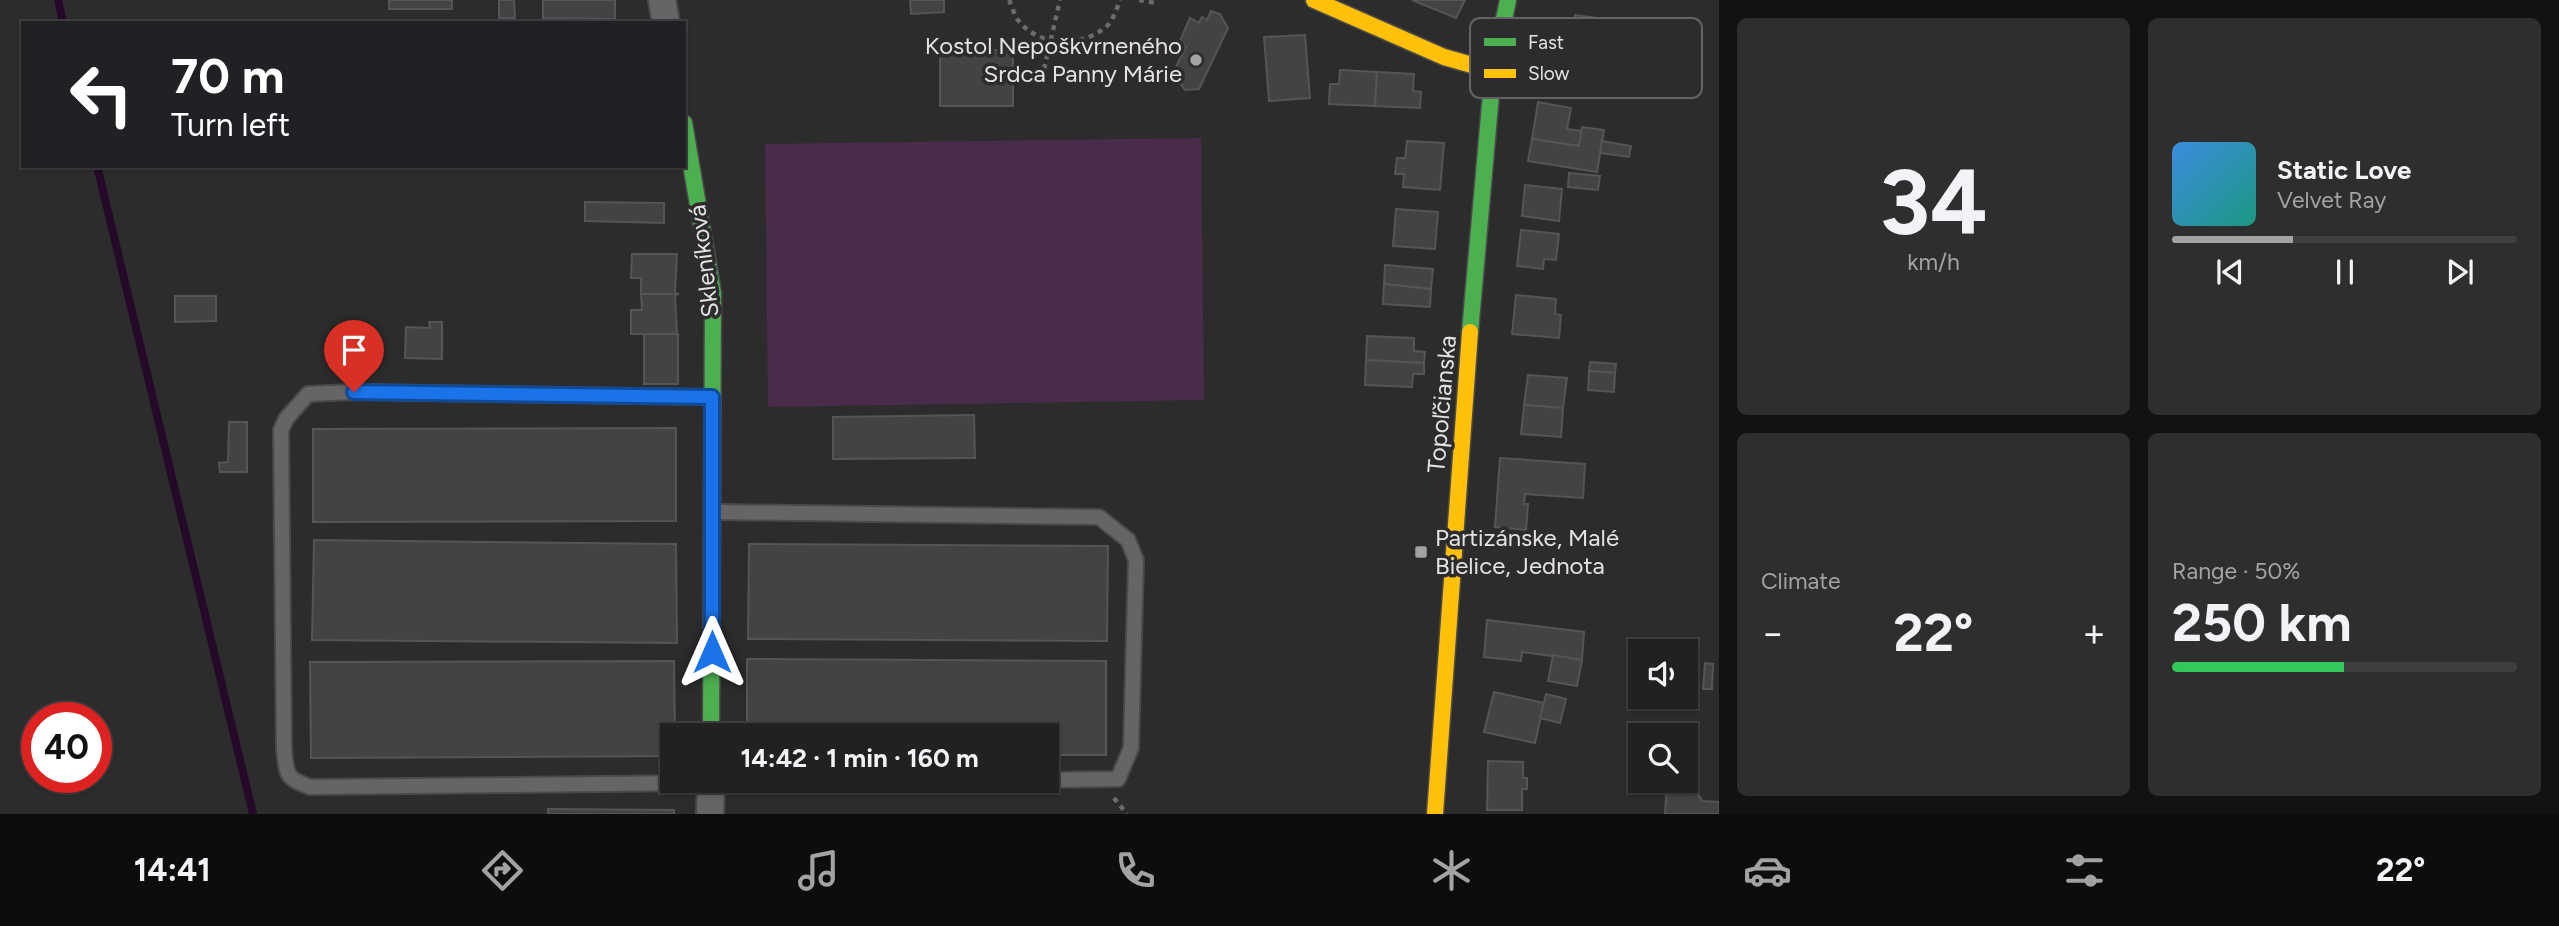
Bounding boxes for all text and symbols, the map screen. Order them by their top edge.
legend [1470,18,1702,98]
place label: Kostol Nepoškvrneného Srdca Panny Márie [925,31,1182,88]
text: Fast [1528,31,1564,54]
text: 70 m [171,46,284,105]
icon: left [56,49,147,140]
marker: Kostol Nepoškvrneného Srdca Panny Márie [1188,52,1204,68]
text: Slow [1528,62,1570,85]
text: Turn left [171,106,290,144]
text: 34 [1879,148,1988,257]
text: Static Love [2277,154,2411,186]
text: Velvet Ray [2277,186,2386,214]
street label: Skleníková [682,203,725,319]
text: km/h [1907,248,1960,276]
icon: previous [2211,253,2249,291]
icon: pause [2326,253,2364,291]
icon: next [2441,253,2479,291]
pin [324,320,384,392]
icon: arrive [335,331,373,369]
street label: Topoľčianska [1421,334,1462,474]
place label: Partizánske, Malé Bielice, Jednota [1435,523,1619,580]
marker: Partizánske, Malé Bielice, Jednota [1413,544,1429,560]
text: Range · 50% [2172,557,2300,585]
text: Climate [1761,567,1840,595]
text: 250 km [2172,592,2352,654]
text: 22° [1894,602,1973,664]
text: − [1761,610,1785,656]
text: + [2082,610,2106,656]
position arrow [675,615,749,689]
map controls [1628,639,1698,793]
button: sound [1628,639,1698,709]
speed limit sign: 40 [21,702,112,793]
button: search [1628,723,1698,793]
text: 14:42 · 1 min · 160 m [740,742,979,774]
icon: directions [478,846,527,895]
icon: music [794,846,843,895]
icon: phone [1111,846,1160,895]
icon: climate [1427,846,1476,895]
icon: car [1743,846,1792,895]
icon: filters [2060,846,2109,895]
text: 14:41 [134,851,211,889]
text: 22° [2376,851,2425,889]

